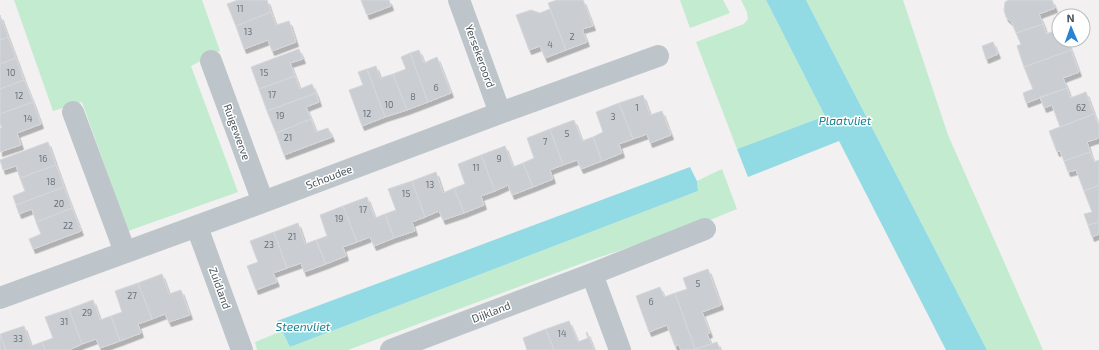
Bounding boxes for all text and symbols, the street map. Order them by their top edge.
house number: 11 [236,3,244,14]
north arrow [1051,8,1091,48]
text: N [1066,11,1075,24]
street label: Yersekeroord [463,23,498,89]
house number: 13 [244,26,252,37]
house number: 2 [569,31,575,42]
house number: 4 [547,39,553,50]
house number: 10 [6,67,16,78]
house number: 15 [260,67,268,78]
house number: 6 [433,82,439,93]
house number: 17 [268,89,276,100]
house number: 12 [15,90,23,101]
house number: 8 [410,91,416,102]
house number: 10 [384,99,394,110]
street label: Ruigewerve [221,102,254,162]
house number: 1 [635,102,639,113]
house number: 62 [1076,102,1086,113]
house number: 12 [363,108,371,119]
house number: 19 [276,110,284,121]
house number: 3 [610,111,616,122]
house number: 14 [23,113,33,124]
water label: Plaatvliet [819,113,872,127]
house number: 5 [565,128,570,139]
house number: 21 [284,132,292,143]
house number: 7 [543,136,548,147]
house number: 16 [39,153,47,164]
house number: 9 [496,153,502,164]
street label: Schoudee [304,162,354,191]
house number: 11 [472,162,480,173]
house number: 18 [46,176,56,187]
house number: 13 [426,179,434,190]
house number: 15 [402,188,410,199]
house number: 20 [54,198,64,209]
house number: 17 [359,204,367,215]
house number: 19 [335,213,343,224]
house number: 22 [63,220,73,231]
house number: 21 [288,231,296,242]
house number: 23 [264,239,274,250]
street label: Zuidland [207,265,234,311]
house number: 5 [696,278,701,289]
house number: 27 [127,290,137,301]
house number: 6 [648,296,654,307]
street label: Dijkland [470,298,512,326]
house number: 29 [82,307,92,318]
house number: 31 [60,316,68,327]
water label: Steenvliet [276,319,331,333]
house number: 14 [557,328,567,339]
house number: 33 [13,333,23,344]

